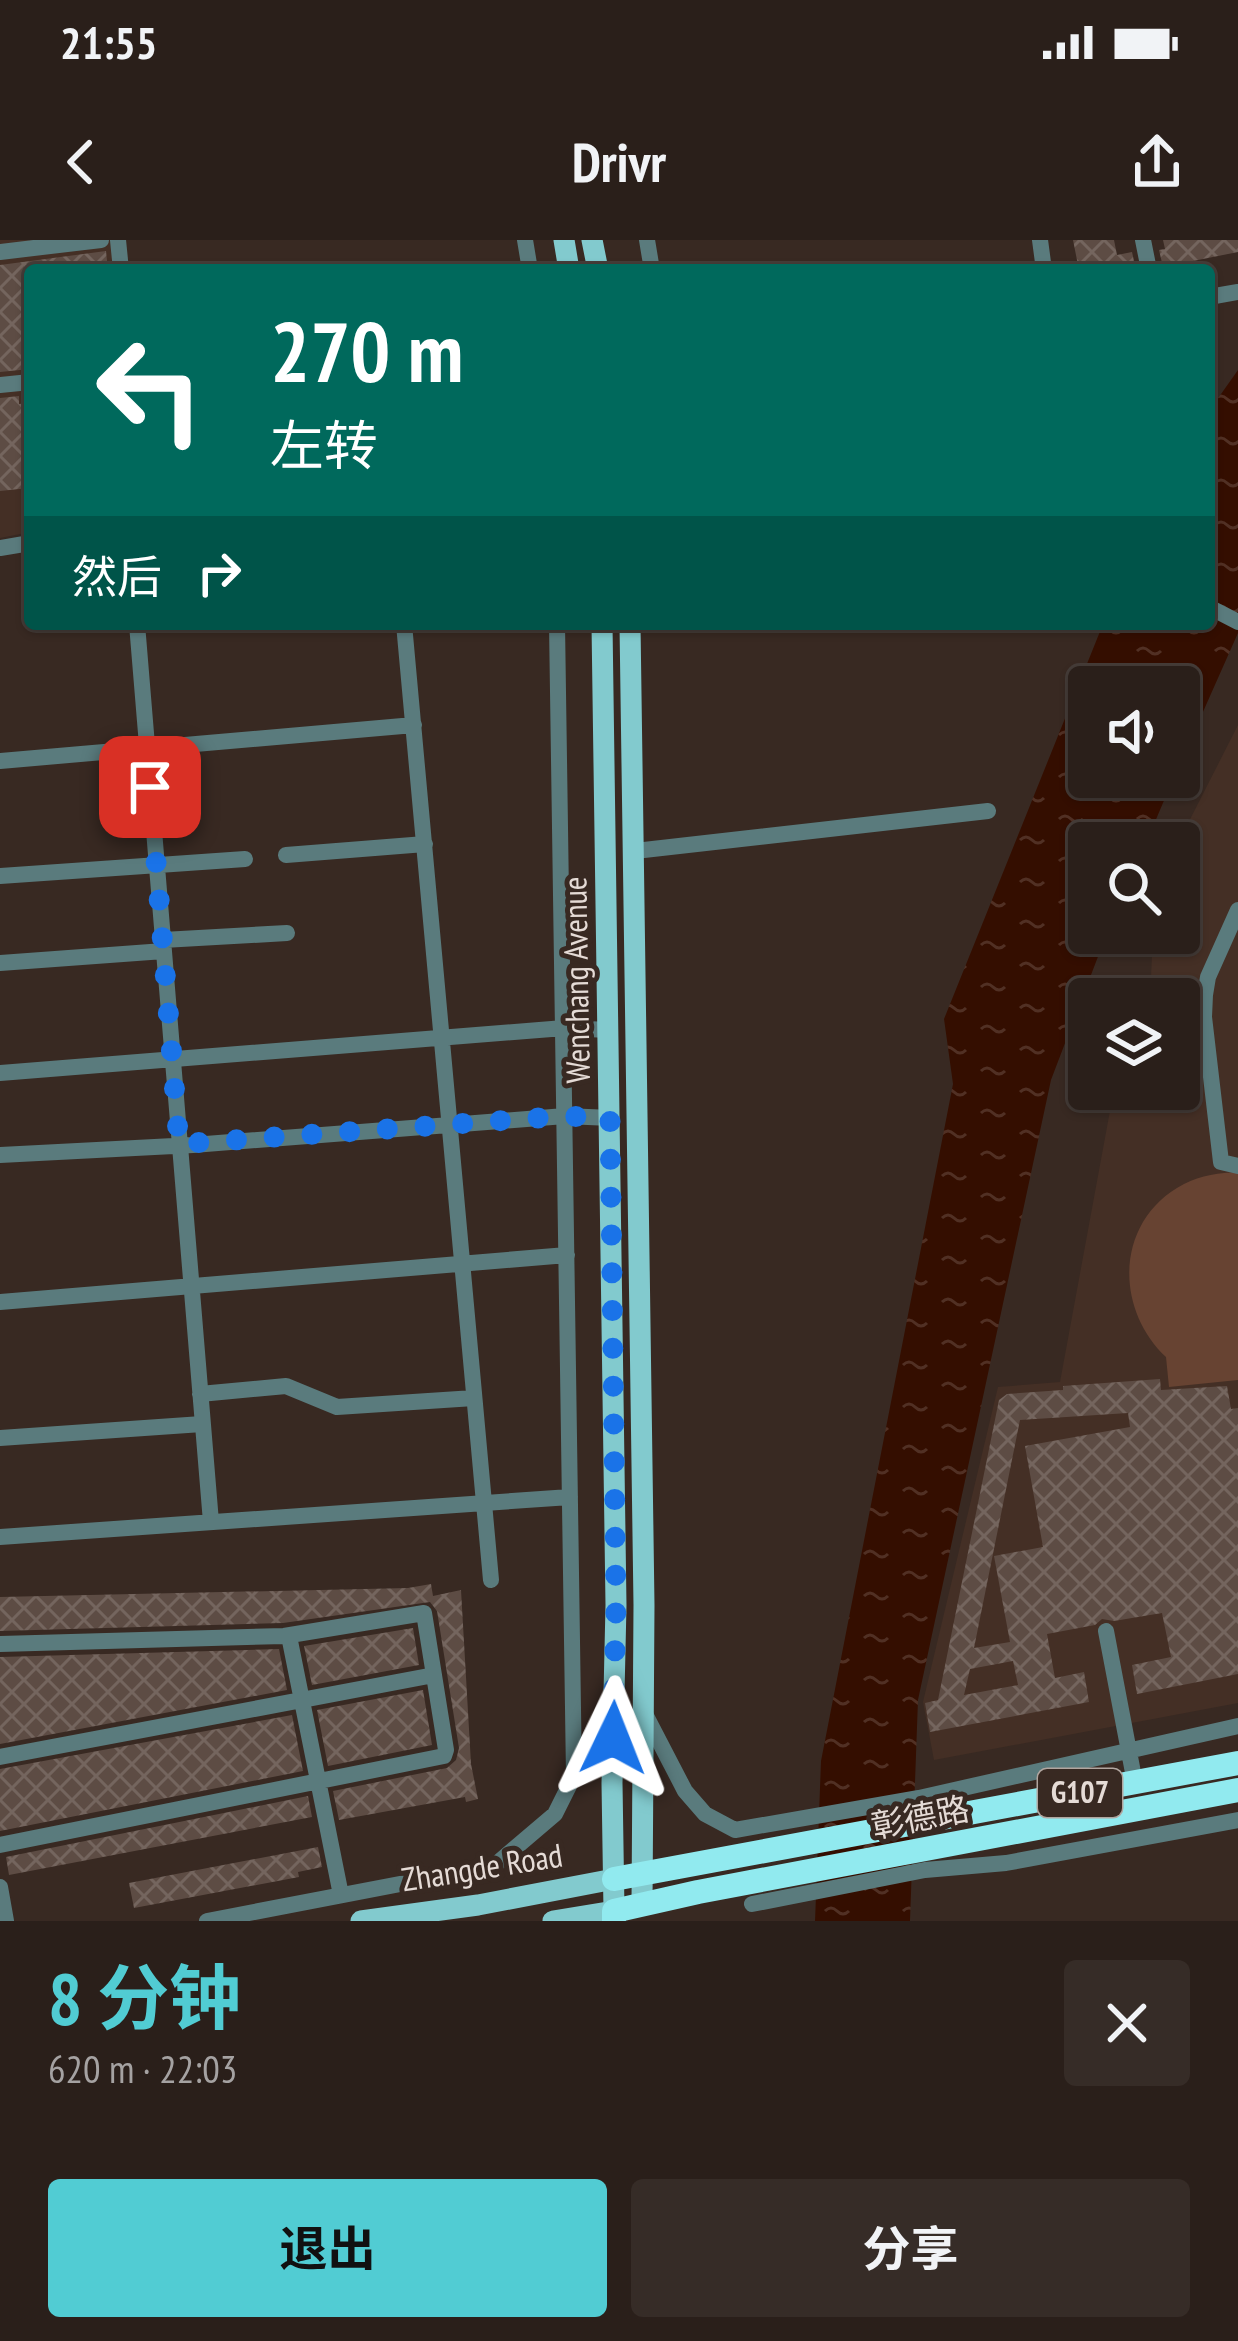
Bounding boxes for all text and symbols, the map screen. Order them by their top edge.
text: 21:55 [60,13,157,71]
text: Drivr [572,127,666,197]
icon: back [48,129,114,195]
icon: share [1124,129,1190,195]
text: 270 m [270,296,463,405]
icon: left [72,312,228,468]
text: 左转 [270,410,378,480]
icon: right [186,540,252,606]
text: 然后 [72,547,162,605]
map controls [1068,666,1200,1110]
button: sound [1068,666,1200,798]
pin [99,736,201,838]
icon: arrive [117,754,183,820]
button: search [1068,822,1200,954]
street label: Wenchang Avenue [552,876,599,1084]
button: layers [1068,978,1200,1110]
position arrow [550,1675,676,1801]
road number: G107 [1038,1769,1122,1817]
street label: 彰德路 [867,1786,973,1847]
street label: Zhangde Road [398,1833,565,1900]
text: 8 分钟 [48,1951,241,2044]
button: close [1064,1960,1190,2086]
text: 620 m · 22:03 [48,2043,237,2094]
button: 退出 [48,2179,607,2317]
button: 分享 [631,2179,1190,2317]

